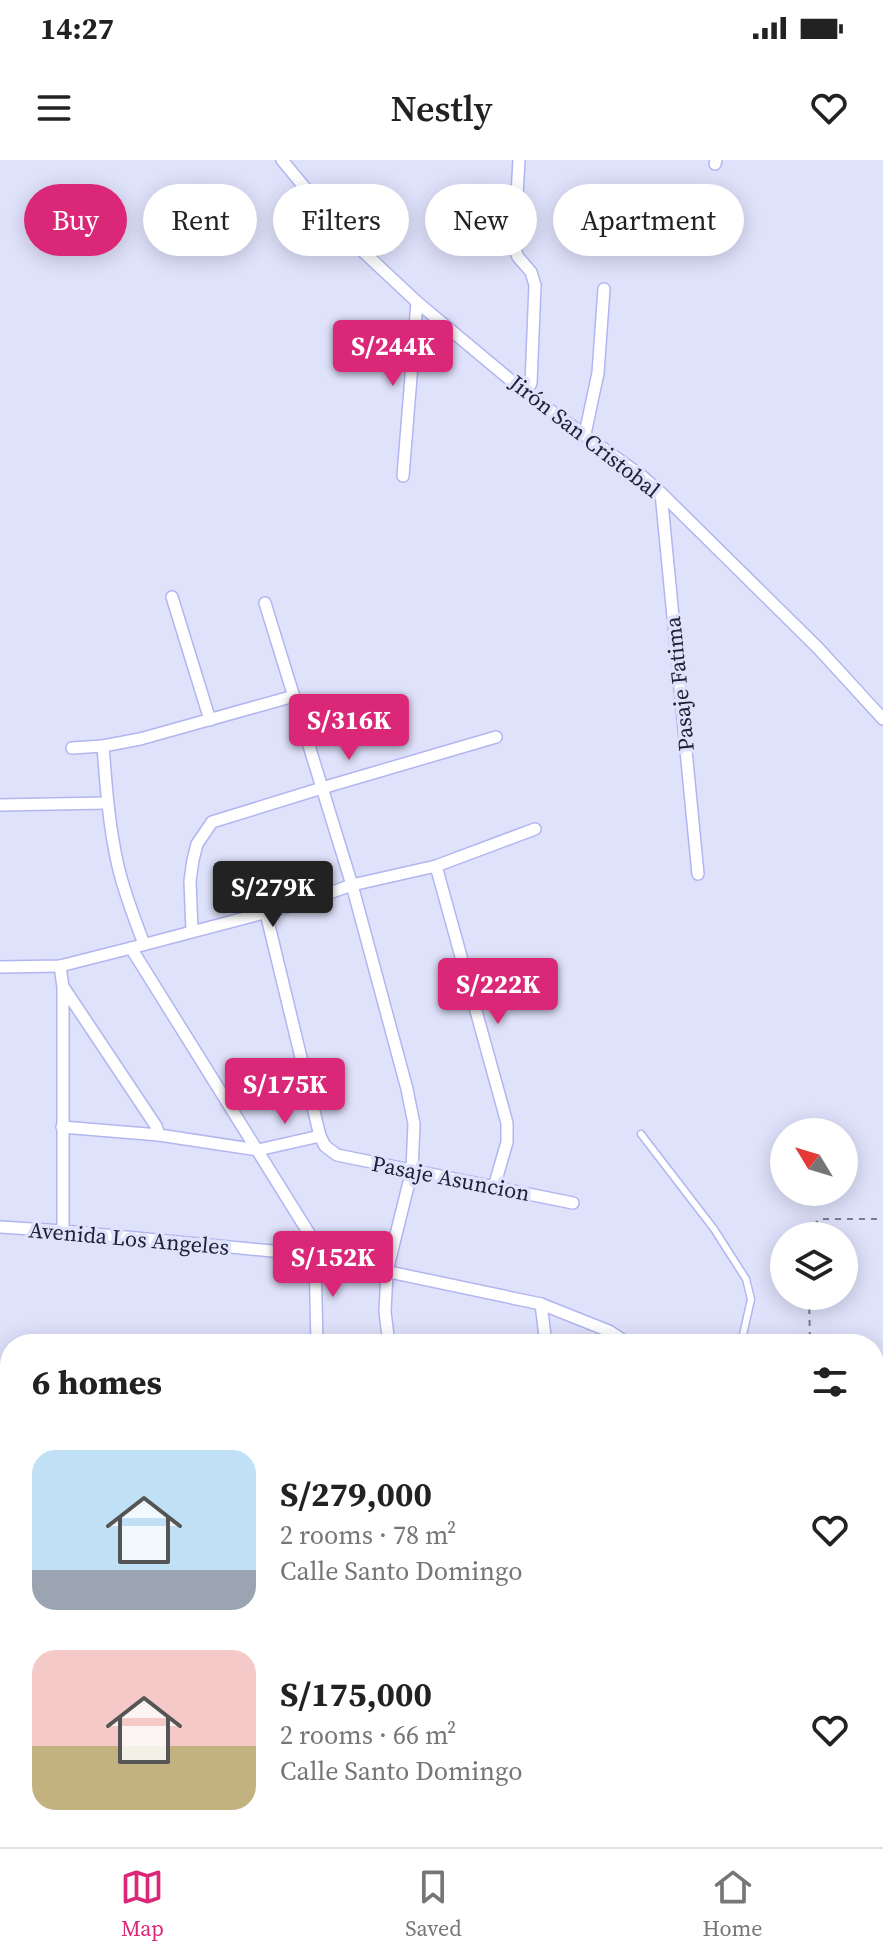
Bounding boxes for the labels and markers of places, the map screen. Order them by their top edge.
pin: S/244K [328,320,458,388]
pin: S/316K [284,694,414,762]
pin: S/279K [208,861,338,929]
pin: S/222K [433,958,563,1026]
pin: S/175K [220,1058,350,1126]
pin: S/152K [268,1231,398,1299]

